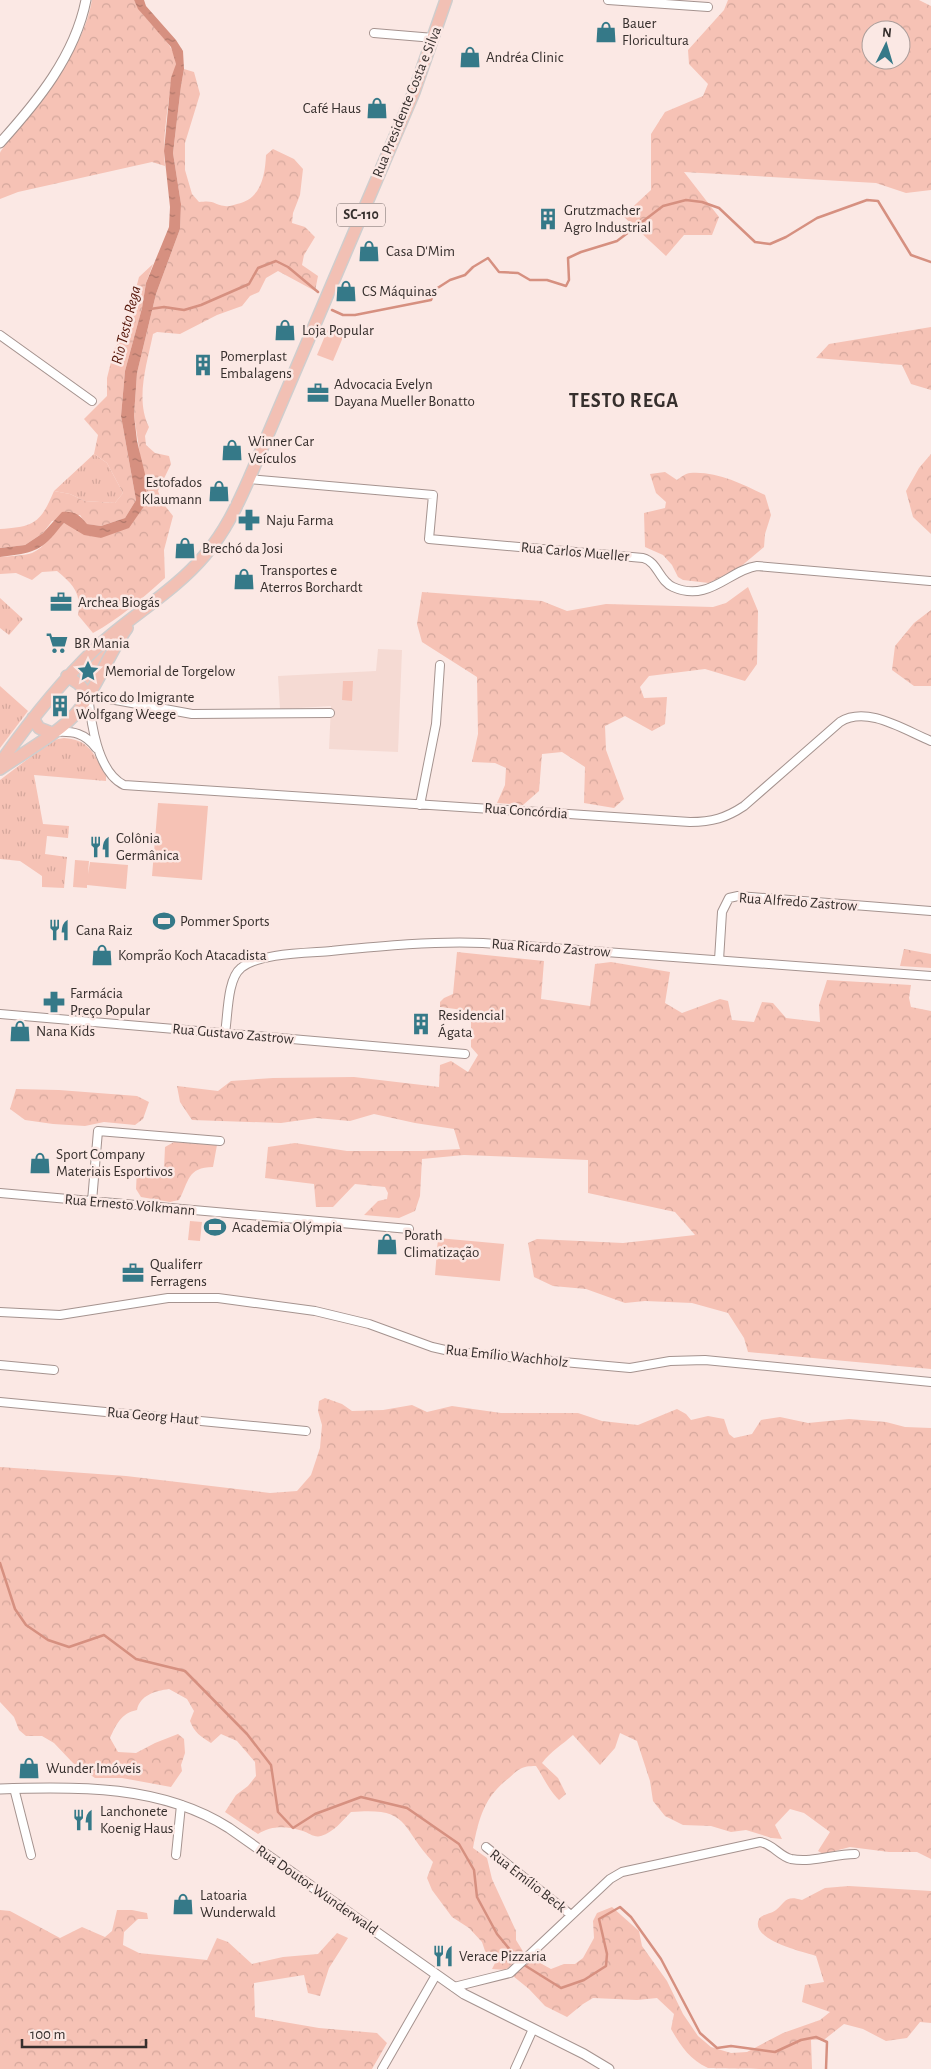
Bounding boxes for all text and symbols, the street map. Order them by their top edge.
place label: Bauer Floricultura [622,16,689,48]
shop icon: Bauer Floricultura [593,19,619,45]
north arrow [861,20,911,70]
street label: Rua Presidente Costa e Silva [370,24,444,180]
text: N [882,26,893,40]
shop icon: Andréa Clinic [457,44,483,70]
place label: Andréa Clinic [486,50,564,65]
shop icon: Café Haus [364,95,390,121]
place label: Café Haus [303,101,361,116]
place label: Grutzmacher Agro Industrial [564,203,651,235]
road number: SC-110 [337,204,385,226]
building icon: Grutzmacher Agro Industrial [535,206,561,232]
shop icon: Casa D'Mim [356,238,382,264]
place label: Casa D'Mim [386,244,455,259]
shop icon: CS Máquinas [333,278,359,304]
water label: Rio Testo Rega [109,284,143,366]
place label: CS Máquinas [362,284,437,299]
shop icon: Loja Popular [272,317,298,343]
place label: Loja Popular [302,323,374,338]
place label: Pomerplast Embalagens [220,349,292,381]
building icon: Pomerplast Embalagens [190,352,216,378]
place label: Advocacia Evelyn Dayana Mueller Bonatto [334,377,475,409]
office icon: Advocacia Evelyn Dayana Mueller Bonatto [305,380,331,406]
district label: TESTO REGA [569,391,679,411]
place label: Winner Car Veículos [248,434,314,466]
shop icon: Winner Car Veículos [219,437,245,463]
place label: Estofados Klaumann [142,475,202,507]
shop icon: Estofados Klaumann [206,478,232,504]
pharmacy icon: Naju Farma [236,507,262,533]
place label: Naju Farma [266,513,334,528]
shop icon: Brechó da Josi [172,535,198,561]
street label: Rua Carlos Mueller [520,540,630,564]
place label: Brechó da Josi [202,541,283,556]
place label: Transportes e Aterros Borchardt [260,563,363,595]
shop icon: Transportes e Aterros Borchardt [231,566,257,592]
office icon: Archea Biogás [48,589,74,615]
place label: Archea Biogás [78,595,160,610]
supermarket icon: BR Mania [44,630,70,656]
place label: BR Mania [74,636,130,651]
place icon: Memorial de Torgelow [75,658,101,684]
place label: Memorial de Torgelow [105,664,235,679]
place label: Pórtico do Imigrante Wolfgang Weege [76,690,194,722]
building icon: Pórtico do Imigrante Wolfgang Weege [47,693,73,719]
street label: Rua Concórdia [484,801,568,821]
place label: Colônia Germânica [116,831,179,863]
restaurant icon: Colônia Germânica [87,834,113,860]
street label: Rua Alfredo Zastrow [738,890,858,914]
sports icon: Pommer Sports [151,908,177,934]
place label: Pommer Sports [180,914,270,929]
restaurant icon: Cana Raiz [46,917,72,943]
place label: Cana Raiz [76,923,133,938]
street label: Rua Ricardo Zastrow [491,936,611,960]
shop icon: Komprão Koch Atacadista [89,942,115,968]
place label: Komprão Koch Atacadista [118,948,267,963]
place label: Farmácia Preço Popular [70,986,150,1018]
pharmacy icon: Farmácia Preço Popular [41,989,67,1015]
place label: Residencial Ágata [438,1008,504,1040]
building icon: Residencial Ágata [408,1011,434,1037]
shop icon: Nana Kids [7,1018,33,1044]
street label: Rua Gustavo Zastrow [172,1021,294,1047]
place label: Nana Kids [36,1024,95,1039]
place label: Sport Company Materiais Esportivos [56,1147,173,1179]
shop icon: Sport Company Materiais Esportivos [27,1150,53,1176]
street label: Rua Ernesto Volkmann [64,1192,196,1218]
sports icon: Academia Olýmpia [202,1214,228,1240]
place label: Academia Olýmpia [232,1220,343,1235]
place label: Porath Climatização [404,1228,479,1260]
shop icon: Porath Climatização [374,1231,400,1257]
place label: Qualiferr Ferragens [150,1257,207,1289]
office icon: Qualiferr Ferragens [120,1260,146,1286]
street label: Rua Emílio Wachholz [445,1342,569,1370]
street label: Rua Georg Haut [107,1405,200,1427]
shop icon: Wunder Imóveis [16,1755,42,1781]
place label: Wunder Imóveis [46,1761,141,1776]
place label: Lanchonete Koenig Haus [100,1804,173,1836]
restaurant icon: Lanchonete Koenig Haus [70,1807,96,1833]
street label: Rua Doutor Wunderwald [253,1842,381,1938]
street label: Rua Emílio Beck [487,1847,569,1915]
place label: Latoaria Wunderwald [200,1888,276,1920]
shop icon: Latoaria Wunderwald [170,1891,196,1917]
restaurant icon: Verace Pizzaria [430,1943,456,1969]
place label: Verace Pizzaria [459,1949,547,1964]
scale bar [22,2016,146,2048]
text: 100 m [30,2027,65,2042]

